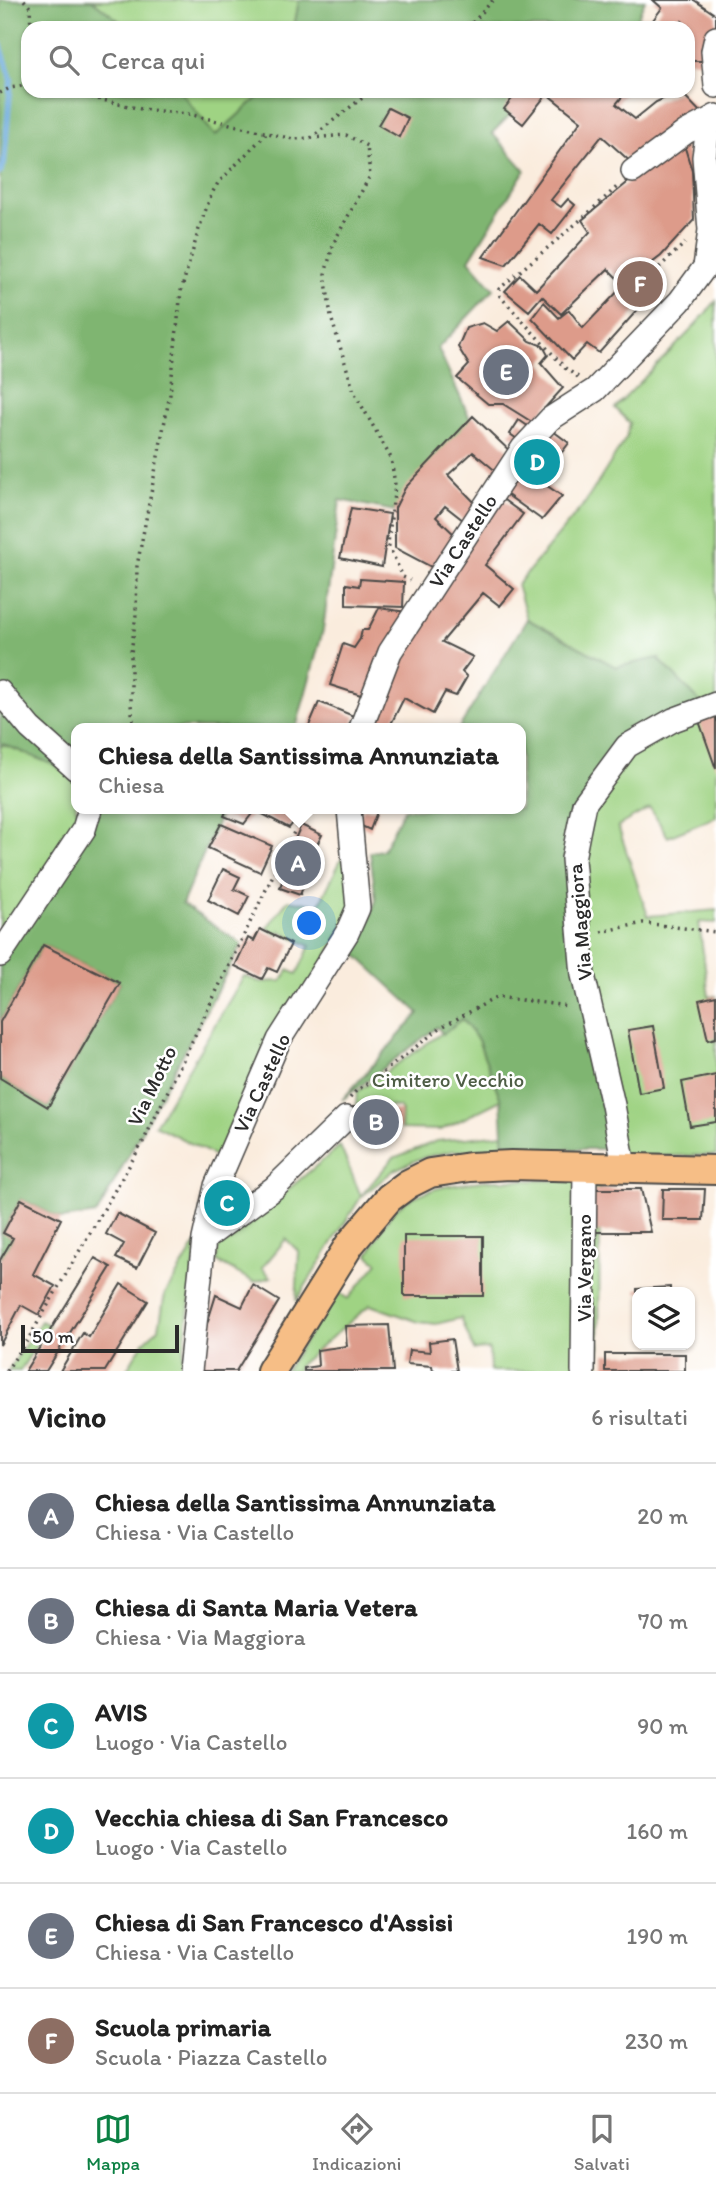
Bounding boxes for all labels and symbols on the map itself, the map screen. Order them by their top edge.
pin: F [617,258,663,310]
pin: E [483,346,529,398]
pin: D [514,436,560,488]
street label: Via Castello [423,489,502,592]
pin: A [275,837,321,889]
street label: Via Maggiora [562,862,597,982]
your location [292,906,326,940]
street label: Via Castello [228,1029,295,1137]
street label: Via Motto [121,1042,182,1130]
park label: Cimitero Vecchio [372,1067,524,1092]
pin: B [353,1096,399,1148]
pin: C [204,1177,250,1229]
street label: Via Vergano [571,1214,596,1322]
scale bar [21,1322,178,1354]

